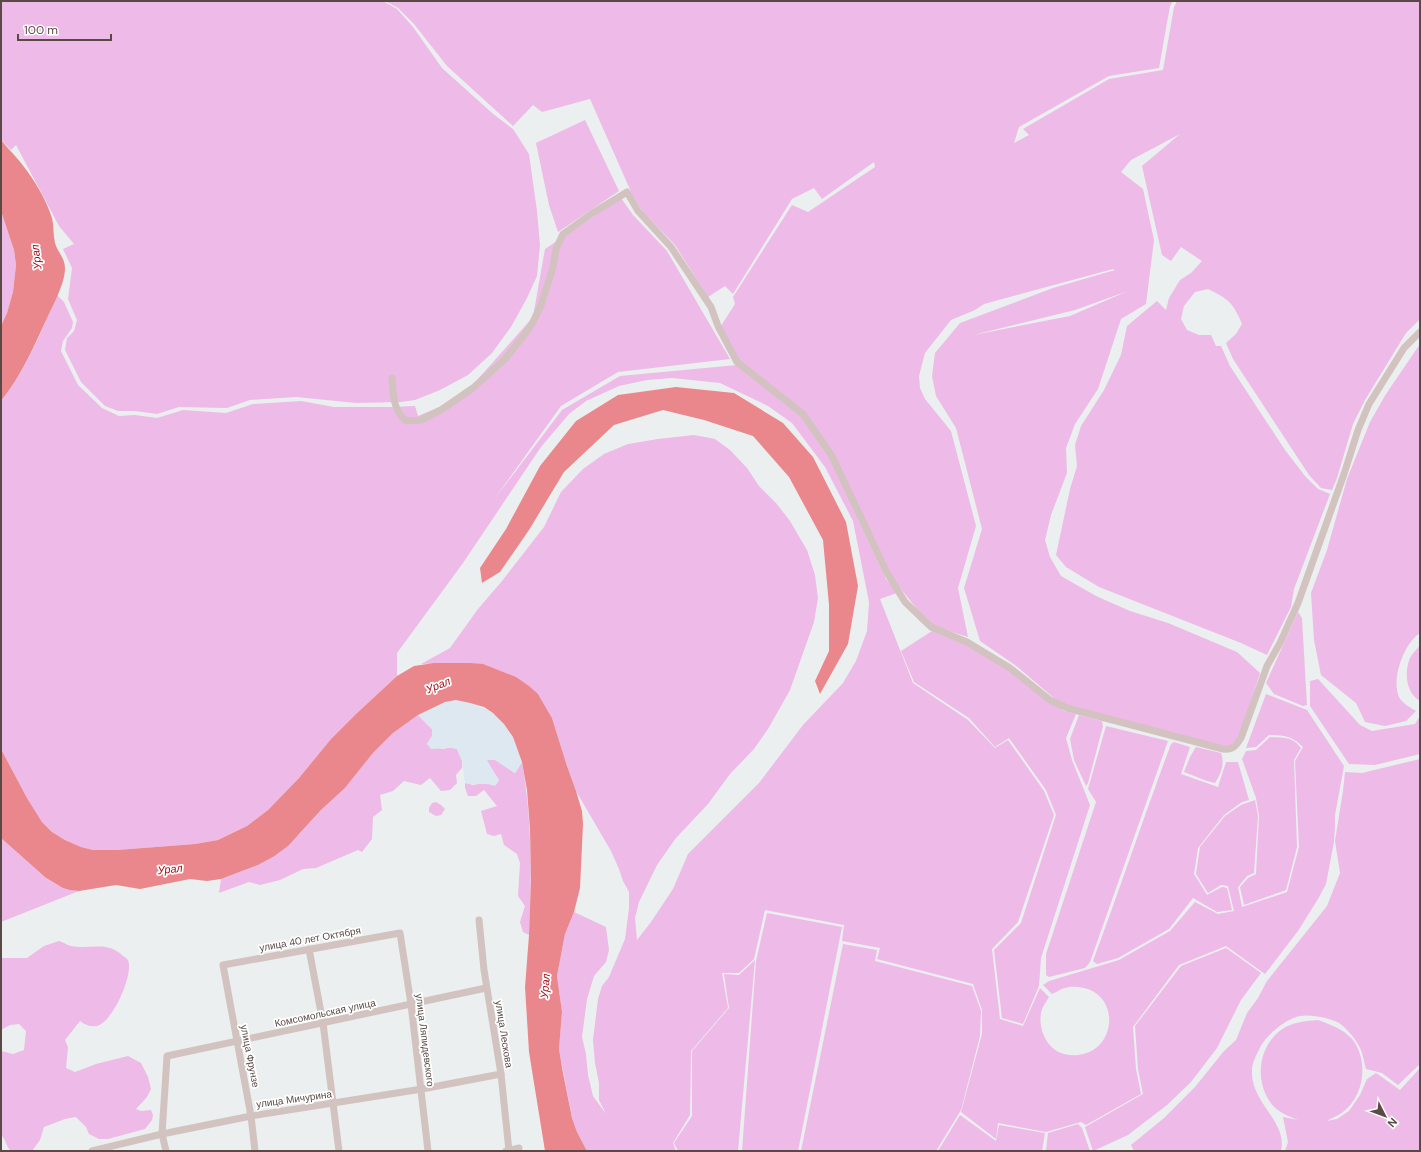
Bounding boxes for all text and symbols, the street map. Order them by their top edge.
scale bar [18,16,111,42]
text: 100 m [24,22,58,38]
water label: Урал [28,244,45,271]
water label: Урал [423,674,452,697]
water label: Урал [156,861,183,877]
street label: улица 40 лет Октября [258,924,362,954]
water label: Урал [537,973,553,1000]
street label: улица Ляпидевского [413,993,437,1088]
street label: Комсомольская улица [273,996,377,1030]
street label: улица Лескова [492,999,516,1069]
street label: улица Фрунзе [238,1023,263,1089]
street label: улица Мичурина [255,1087,333,1111]
north arrow [1365,1096,1405,1136]
text: N [1385,1115,1400,1130]

